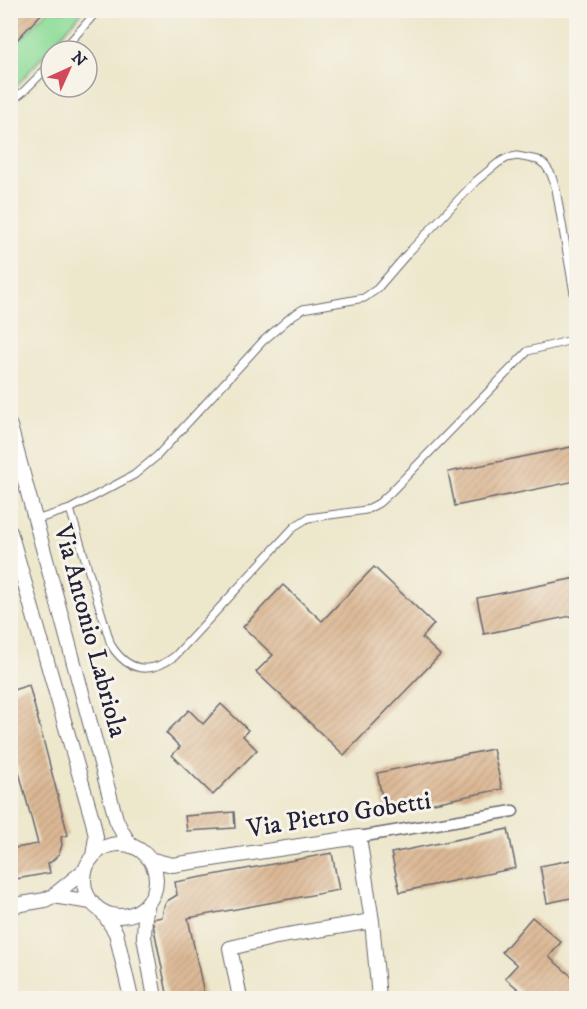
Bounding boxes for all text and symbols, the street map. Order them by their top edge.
north arrow [39,39,99,99]
text: N [67,47,91,71]
street label: Via Antonio Labriola [46,520,134,741]
street label: Via Pietro Gobetti [244,784,433,846]

